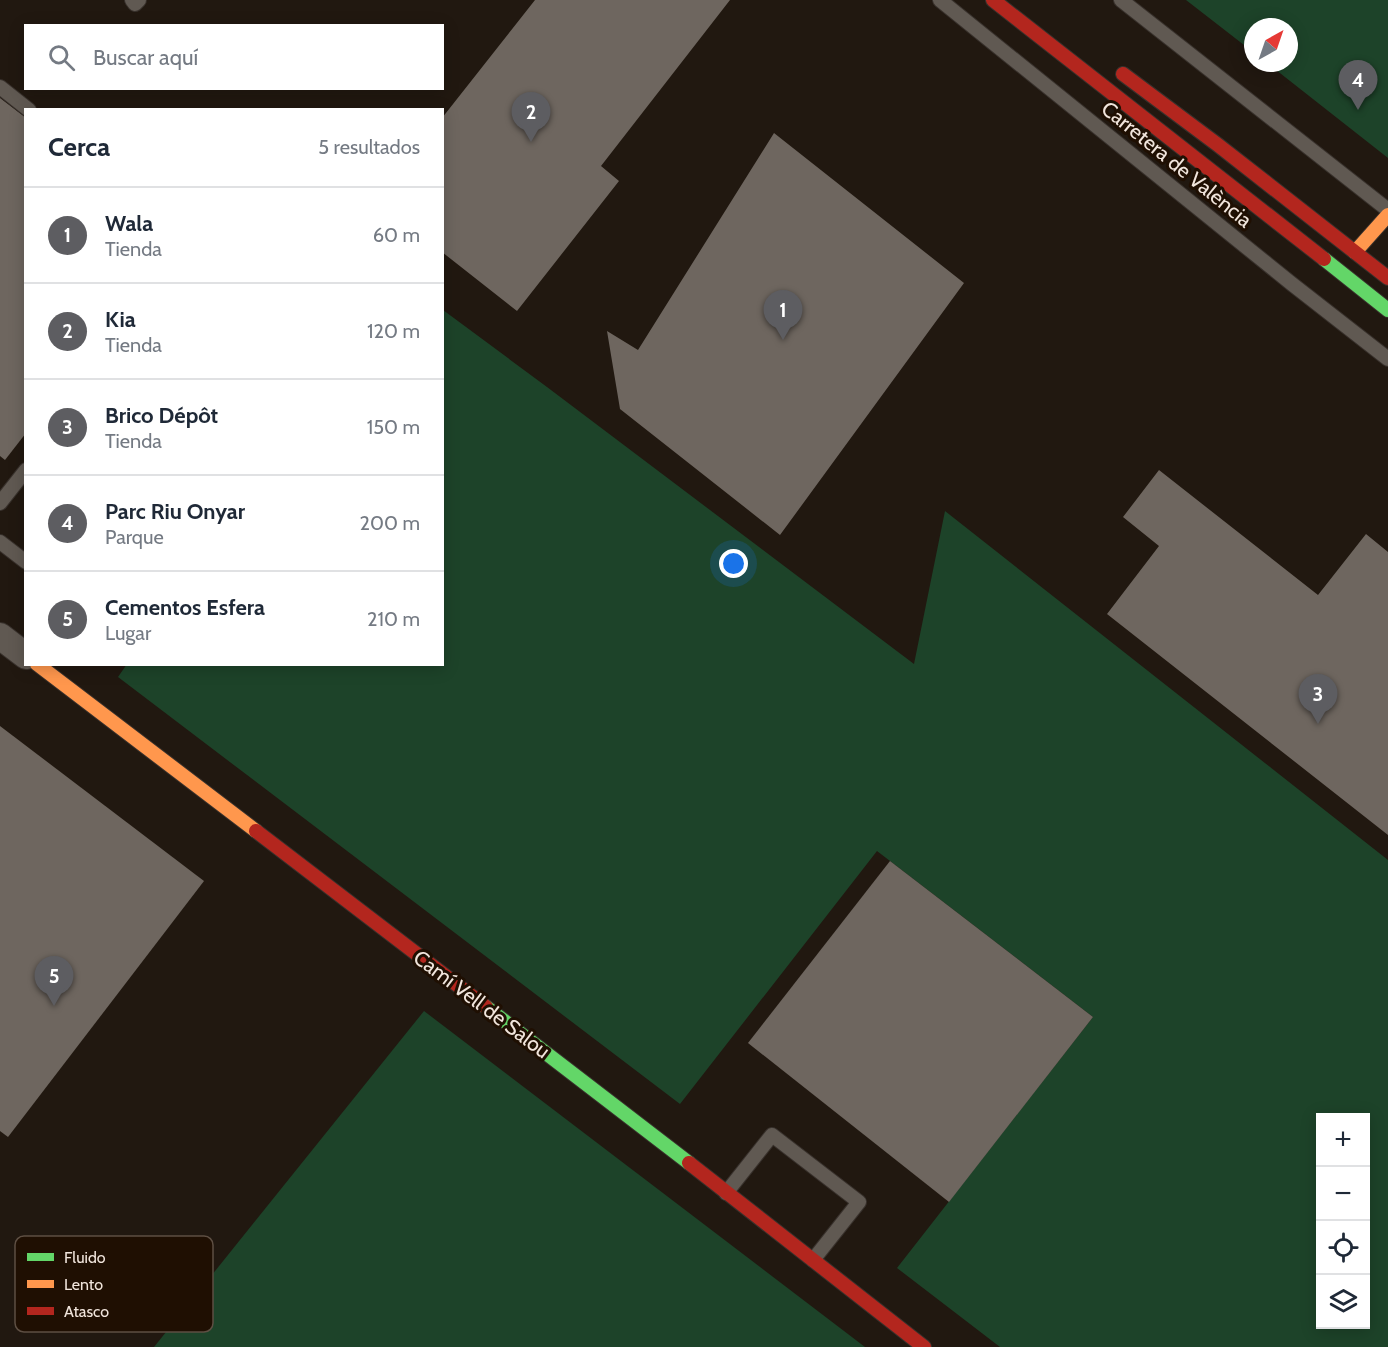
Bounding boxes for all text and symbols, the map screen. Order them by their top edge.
north arrow [1244,18,1298,72]
search box [24,24,444,90]
icon: search [45,41,78,74]
text: Buscar aquí [93,44,198,71]
pin: 4 [1338,60,1378,110]
pin: 2 [512,92,550,142]
street label: Carretera de València [1097,96,1257,232]
text: Cerca [48,131,110,163]
text: 5 resultados [318,135,420,159]
text: Wala [105,210,153,237]
text: 1 [64,223,71,247]
text: 60 m [373,223,420,247]
text: Tienda [105,237,162,261]
pin: 1 [764,290,802,340]
text: Kia [105,306,136,333]
text: 2 [62,319,73,343]
text: 120 m [367,319,420,343]
text: Tienda [105,333,162,357]
text: Brico Dépôt [105,402,218,429]
text: 3 [62,415,73,439]
text: 150 m [367,415,420,439]
text: Tienda [105,429,162,453]
text: Parc Riu Onyar [105,498,245,525]
text: 4 [61,511,74,535]
text: 200 m [360,511,420,535]
text: Parque [105,525,164,549]
your location [719,549,748,578]
text: Cementos Esfera [105,594,265,621]
text: 5 [62,607,73,631]
text: 210 m [367,607,420,631]
text: Lugar [105,621,151,645]
pin: 3 [1298,674,1338,724]
street label: Camí Vell de Salou [409,945,555,1063]
pin: 5 [34,956,74,1006]
map controls [1316,1113,1370,1329]
button: + [1316,1113,1370,1167]
button: − [1316,1167,1370,1221]
button: locate [1316,1221,1370,1275]
legend [15,1236,213,1332]
text: Fluido [64,1248,106,1267]
text: Lento [64,1275,103,1294]
button: layers [1316,1275,1370,1329]
text: Atasco [64,1302,109,1321]

